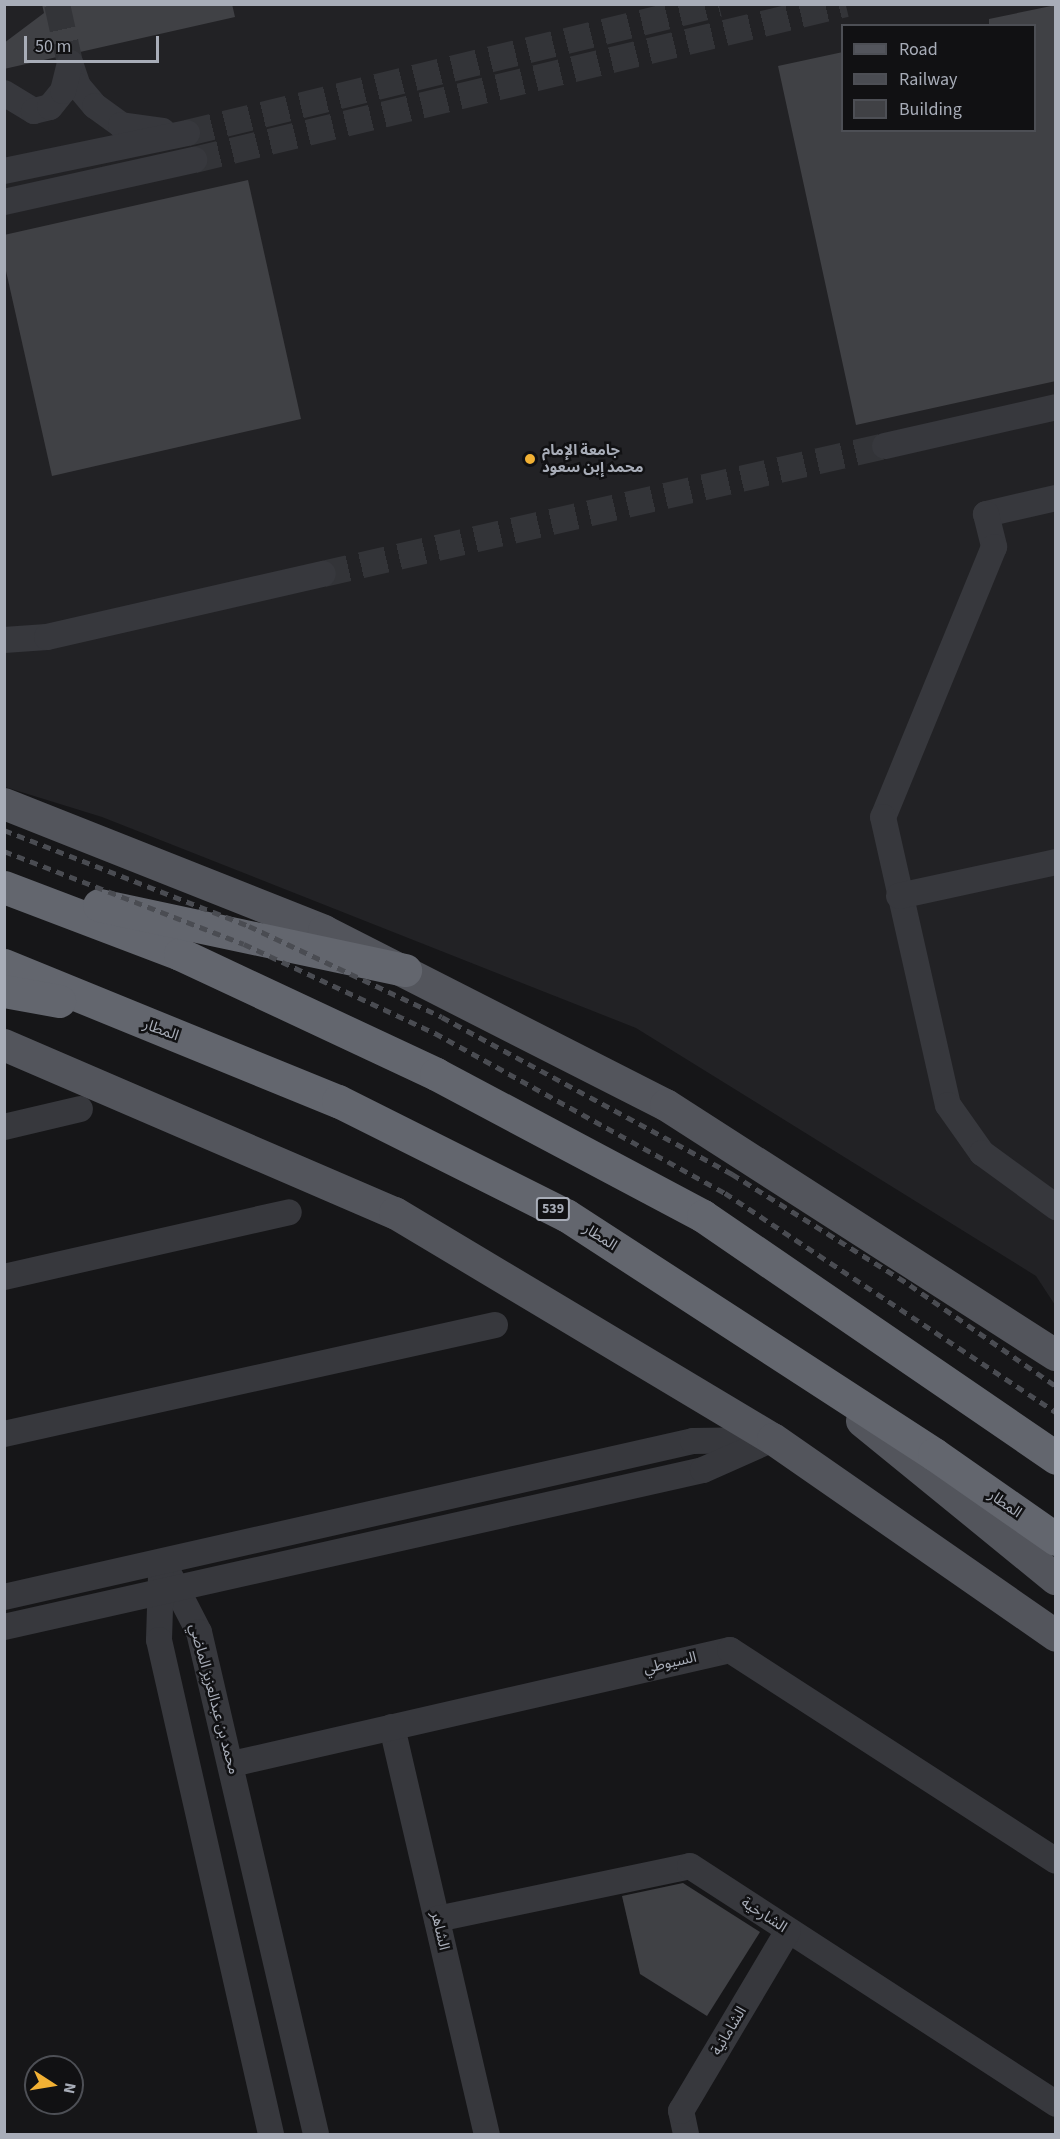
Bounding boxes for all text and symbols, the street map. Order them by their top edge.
scale bar [27,24,162,62]
legend [841,24,1036,132]
text: 50 m [35,34,71,59]
text: Road [899,37,938,62]
text: Railway [899,67,958,92]
text: Building [899,97,962,122]
place label: جامعة الإمام محمد إبن سعود [542,441,644,476]
marker: جامعة الإمام محمد إبن سعود [523,452,537,466]
street label: المطار [141,1015,181,1045]
road number: 539 [535,1198,571,1220]
street label: المطار [580,1219,620,1255]
street label: المطار [985,1486,1025,1522]
street label: محمد بن عبدالعزيز الماضي [185,1622,243,1776]
street label: السيوطي [642,1648,698,1678]
street label: الشارخية [738,1894,790,1936]
street label: الشاهر [427,1910,453,1952]
street label: الشامانية [707,2003,751,2059]
north arrow [24,2055,84,2115]
text: N [58,2081,82,2096]

